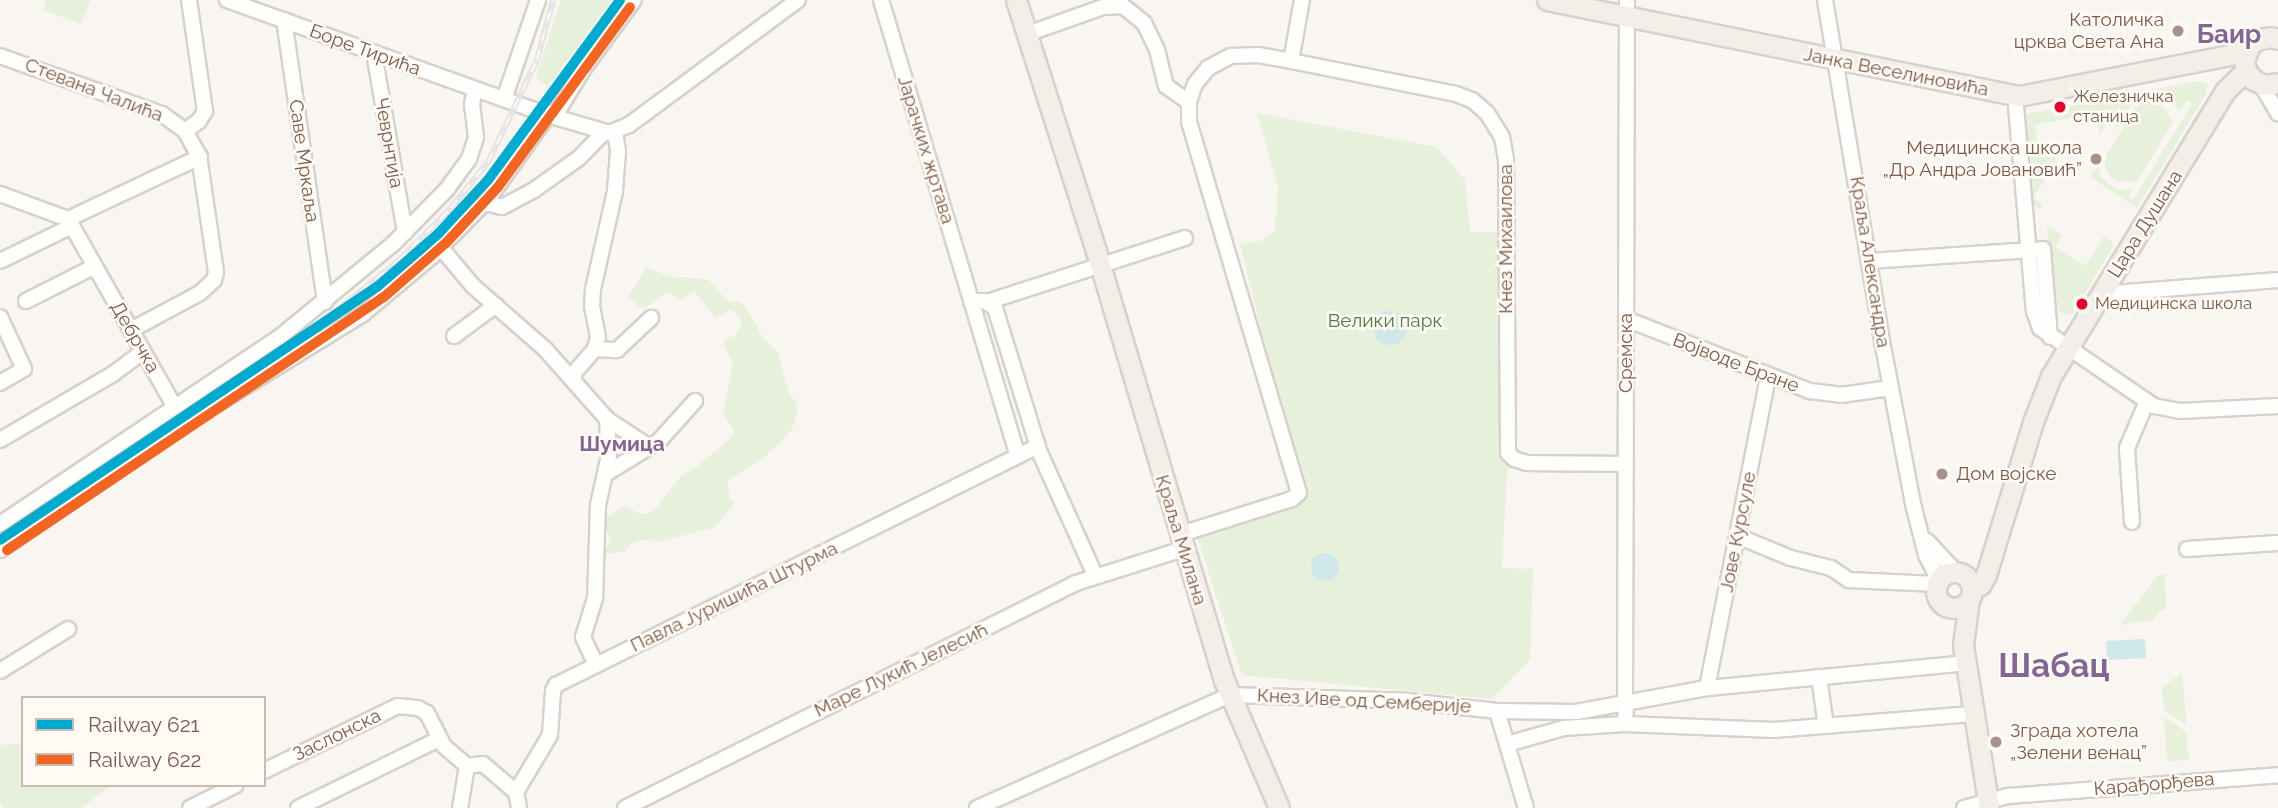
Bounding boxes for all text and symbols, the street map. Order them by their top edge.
place label: Католичка црква Света Ана [2013,9,2164,53]
street label: Боре Тирића [306,19,424,81]
district label: Баир [2197,19,2261,51]
marker: Католичка црква Света Ана [2170,23,2186,39]
street label: Јанка Веселиновића [1801,43,1991,101]
street label: Стевана Чалића [22,53,166,127]
street label: Јарачких жртава [893,73,959,227]
place label: Железничка станица [2073,87,2174,127]
street label: Чеврнтија [370,96,408,190]
street label: Саве Мркаља [284,98,324,224]
marker: Железничка станица [2053,100,2067,114]
place label: Медицинска школа „Др Андра Јовановић” [1882,137,2082,181]
marker: Медицинска школа „Др Андра Јовановић” [2088,151,2104,167]
street label: Кнез Михаилова [1495,164,1517,314]
street label: Цара Душана [2103,166,2187,282]
street label: Краља Александра [1845,174,1895,350]
place label: Медицинска школа [2095,294,2252,314]
street label: Дебрчка [105,297,165,377]
marker: Медицинска школа [2075,297,2089,311]
park label: Велики парк [1328,310,1442,332]
street label: Сремска [1615,313,1637,393]
street label: Војводе Бране [1670,328,1802,398]
district label: Шумица [579,431,665,457]
place label: Дом војске [1956,463,2056,485]
marker: Дом војске [1934,466,1950,482]
street label: Јове Курсуле [1715,470,1761,594]
street label: Краља Милана [1150,472,1212,608]
street label: Павла Јуришића Штурма [626,537,842,657]
street label: Маре Лукић Јелесић [810,618,992,722]
district label: Шабац [1998,646,2110,686]
street label: Кнез Иве од Семберије [1256,684,1472,718]
legend [21,696,266,787]
street label: Заслонска [289,704,385,766]
text: Railway 621 [88,712,200,737]
place label: Зграда хотела „Зелени венац” [2010,720,2147,764]
marker: Зграда хотела „Зелени венац” [1988,734,2004,750]
text: Railway 622 [88,747,202,772]
street label: Карађорђева [2093,767,2215,801]

